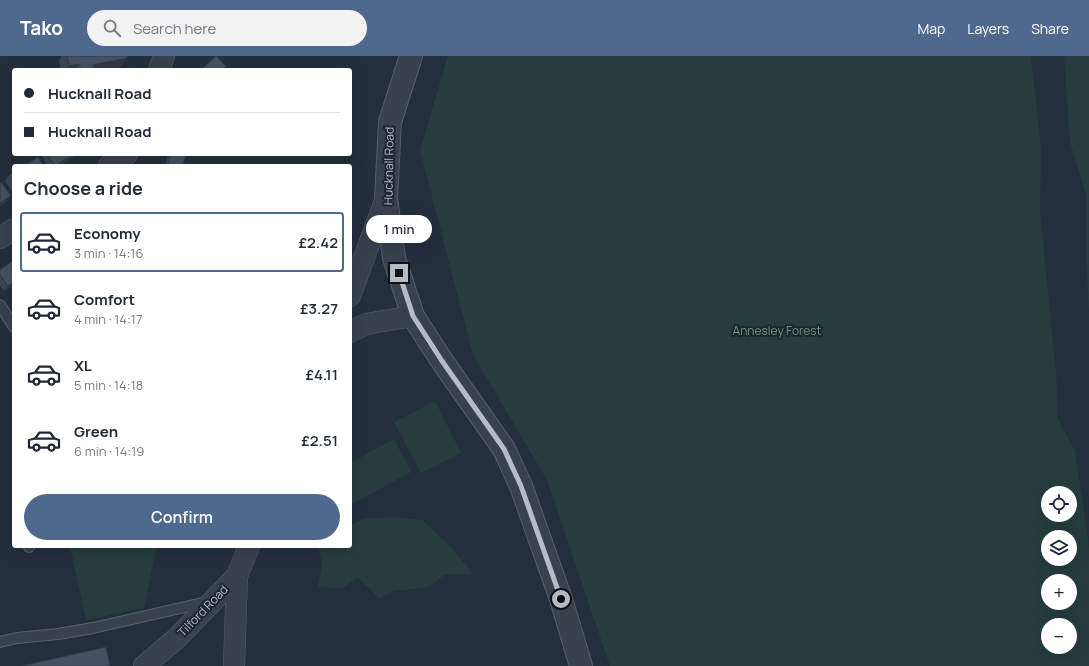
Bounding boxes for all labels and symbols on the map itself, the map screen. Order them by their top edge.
street label: Hucknall Road [379,127,398,205]
callout: 1 min [366,215,432,243]
route end [390,264,408,282]
park label: Annesley Forest [733,322,822,339]
street label: Tilford Road [174,581,232,640]
route start [552,590,570,608]

